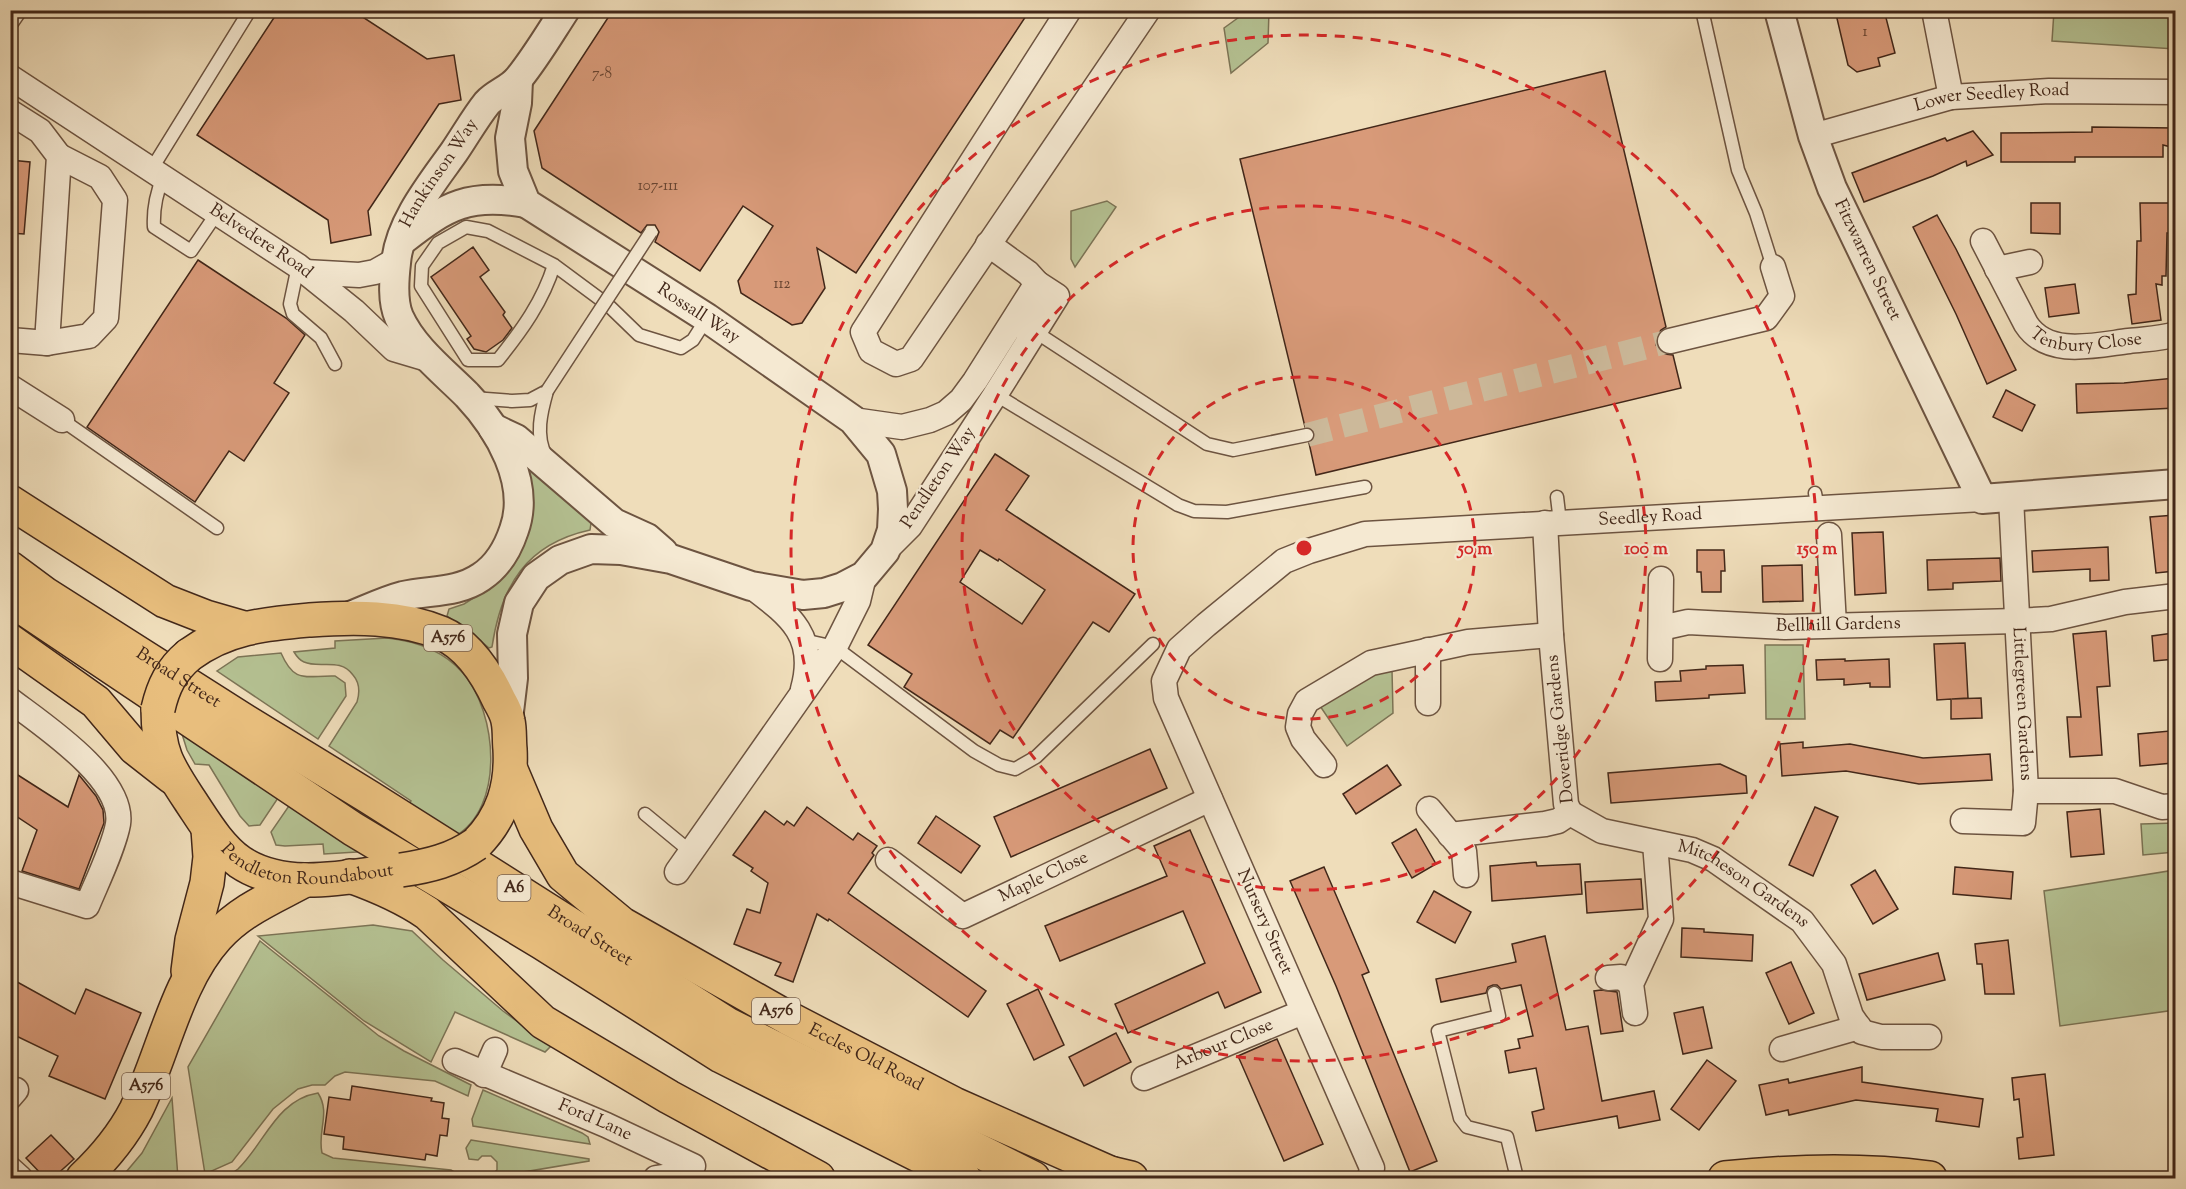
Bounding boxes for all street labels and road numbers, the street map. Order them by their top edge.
street label: Lower Seedley Road [1911,78,2070,120]
street label: Hankinson Way [394,114,485,232]
street label: Fitzwarren Street [1826,195,1907,325]
street label: Belvedere Road [204,198,318,286]
street label: Rossall Way [651,277,745,351]
street label: Tenbury Close [2023,321,2143,360]
street label: Pendleton Way [895,422,983,534]
street label: Seedley Road [1598,502,1703,534]
street label: Bellhill Gardens [1775,611,1901,640]
road number: A576 [424,625,472,651]
street label: Littlegreen Gardens [2005,626,2038,781]
street label: Broad Street [130,642,226,715]
street label: Doveridge Gardens [1540,653,1582,805]
street label: Mitcheson Gardens [1675,834,1816,933]
street label: Pendleton Roundabout [214,838,395,893]
street label: Maple Close [995,845,1093,910]
street label: Nursery Street [1229,865,1299,979]
road number: A6 [498,875,530,901]
street label: Broad Street [542,900,637,974]
road number: A576 [752,998,800,1024]
street label: Arbour Close [1169,1013,1277,1077]
street label: Eccles Old Road [803,1018,927,1099]
road number: A576 [122,1073,170,1099]
street label: Ford Lane [554,1093,636,1148]

